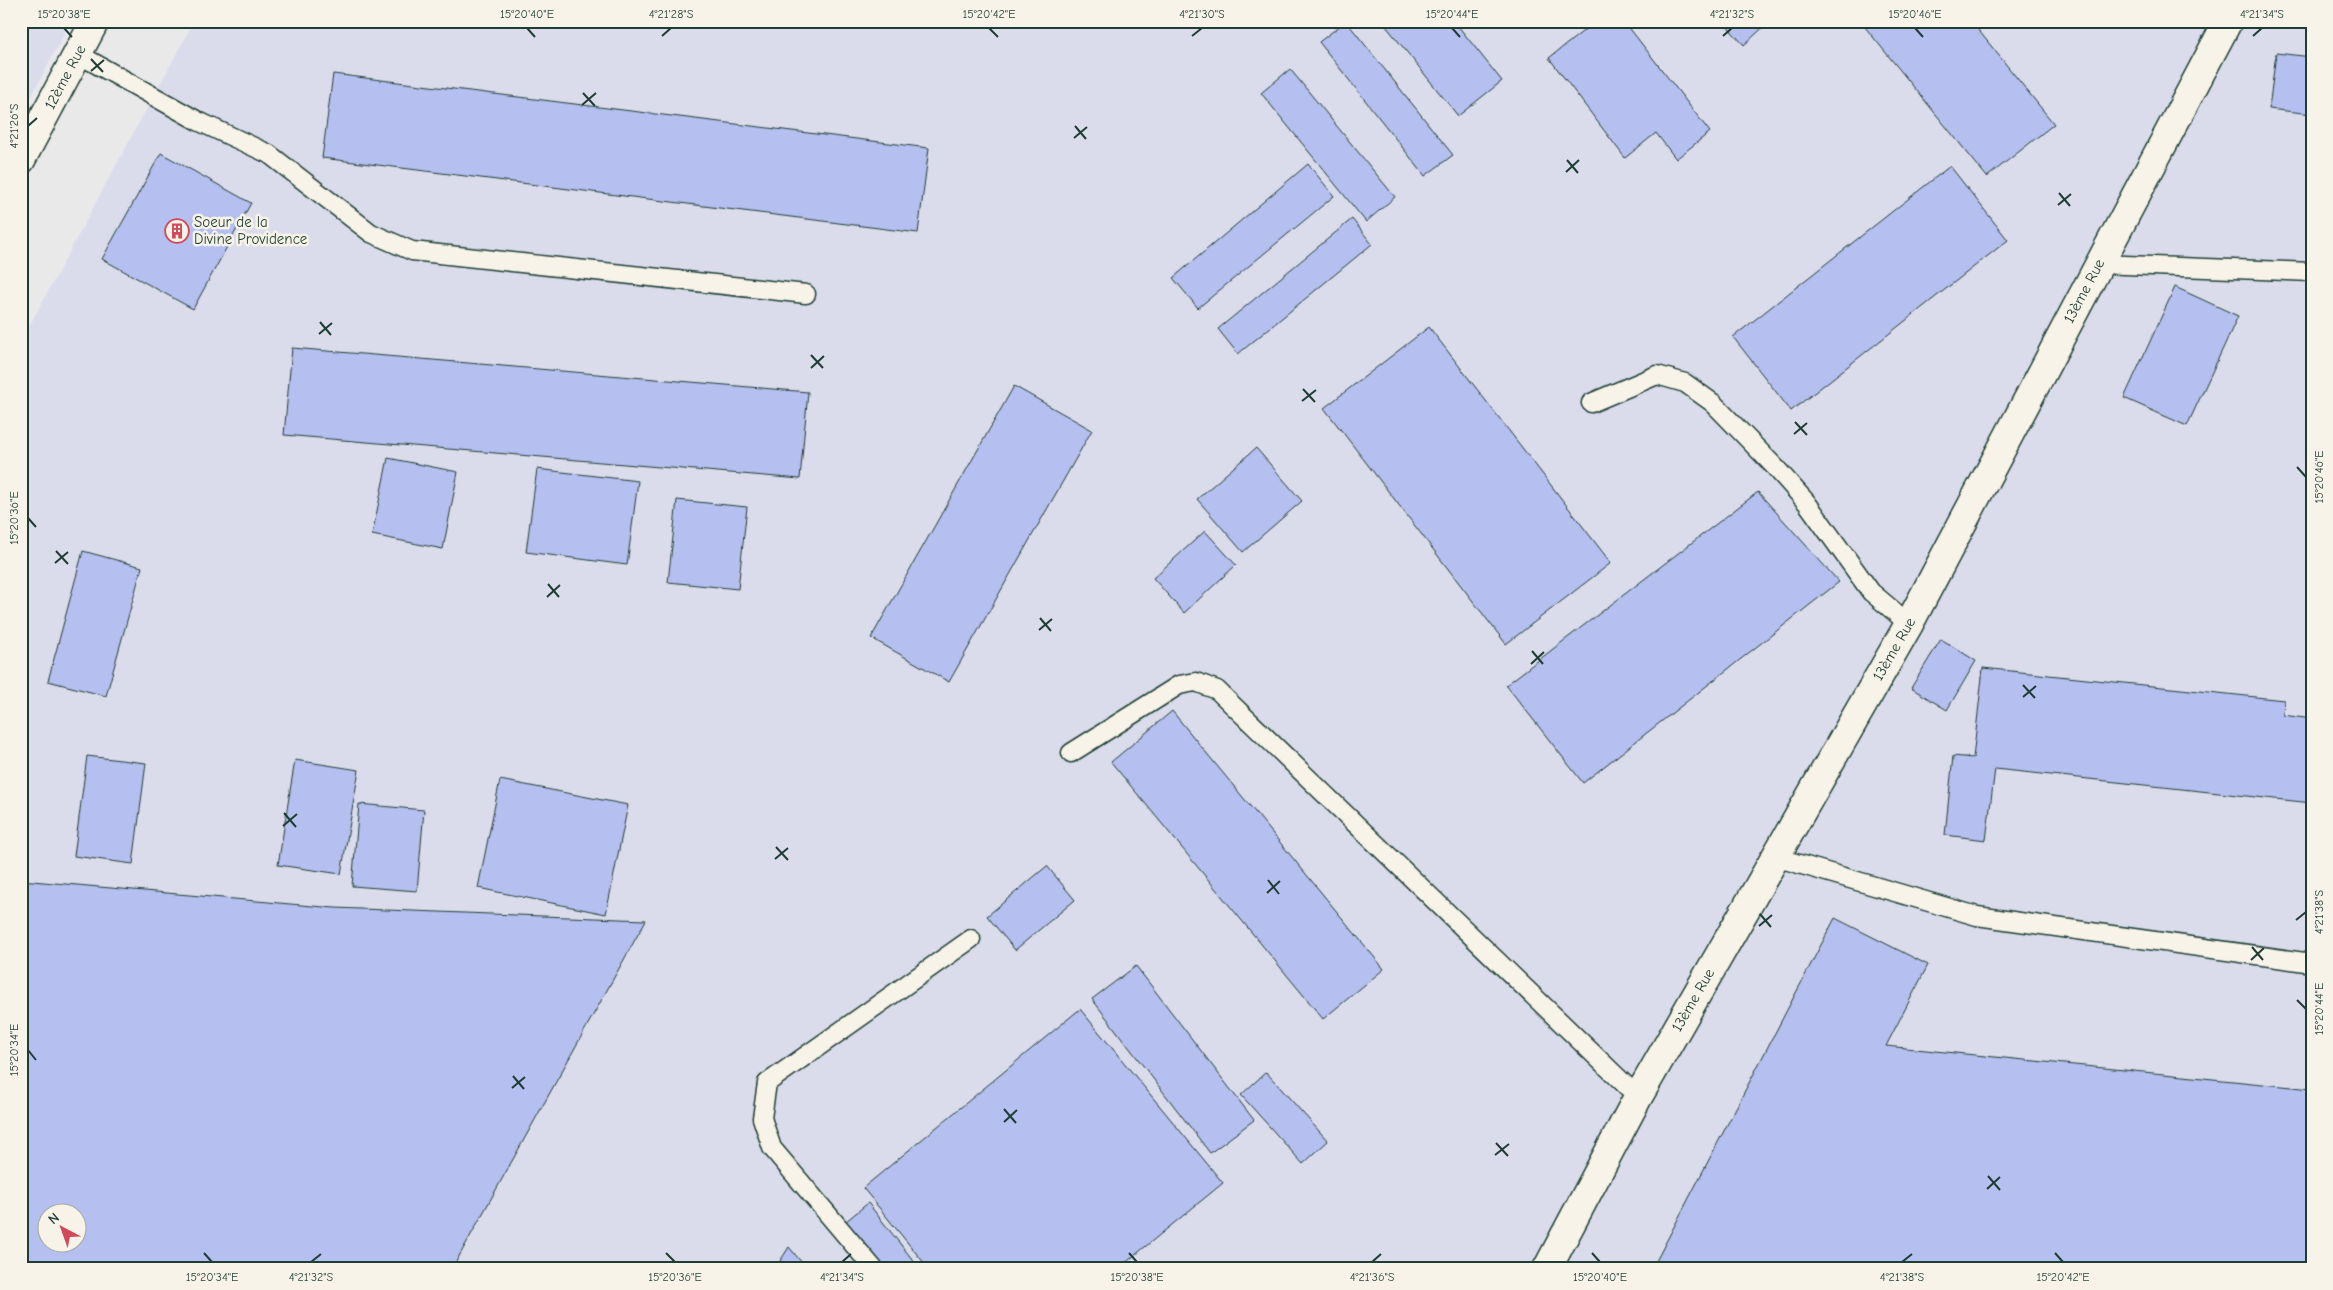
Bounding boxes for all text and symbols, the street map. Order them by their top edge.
text: 15°20'38"E [38,7,90,21]
text: 15°20'40"E [500,7,554,21]
text: 4°21'28"S [649,7,694,21]
text: 15°20'42"E [963,7,1015,21]
text: 4°21'30"S [1179,7,1225,21]
text: 15°20'44"E [1426,7,1478,21]
text: 4°21'32"S [1710,7,1755,21]
text: 15°20'46"E [1888,7,1942,21]
text: 4°21'34"S [2240,7,2284,21]
street label: 12ème Rue [41,41,90,112]
text: 4°21'26"S [7,103,21,148]
place label: Soeur de la Divine Providence [194,213,308,248]
building icon: Soeur de la Divine Providence [164,218,190,244]
street label: 13ème Rue [2060,255,2109,326]
text: 15°20'46"E [2312,450,2326,504]
text: 15°20'36"E [7,491,21,545]
street label: 13ème Rue [1869,614,1920,684]
text: 4°21'38"S [2312,889,2326,934]
street label: 13ème Rue [1668,965,1719,1035]
text: 15°20'44"E [2312,983,2326,1035]
text: 15°20'34"E [7,1024,21,1076]
north arrow [38,1202,88,1252]
text: N [45,1209,63,1228]
text: 15°20'34"E [186,1270,238,1284]
text: 4°21'32"S [289,1270,334,1284]
text: 15°20'36"E [648,1270,702,1284]
text: 4°21'34"S [820,1270,864,1284]
text: 15°20'38"E [1111,1270,1163,1284]
text: 4°21'36"S [1350,1270,1395,1284]
text: 15°20'40"E [1573,1270,1627,1284]
text: 4°21'38"S [1880,1270,1925,1284]
text: 15°20'42"E [2037,1270,2089,1284]

